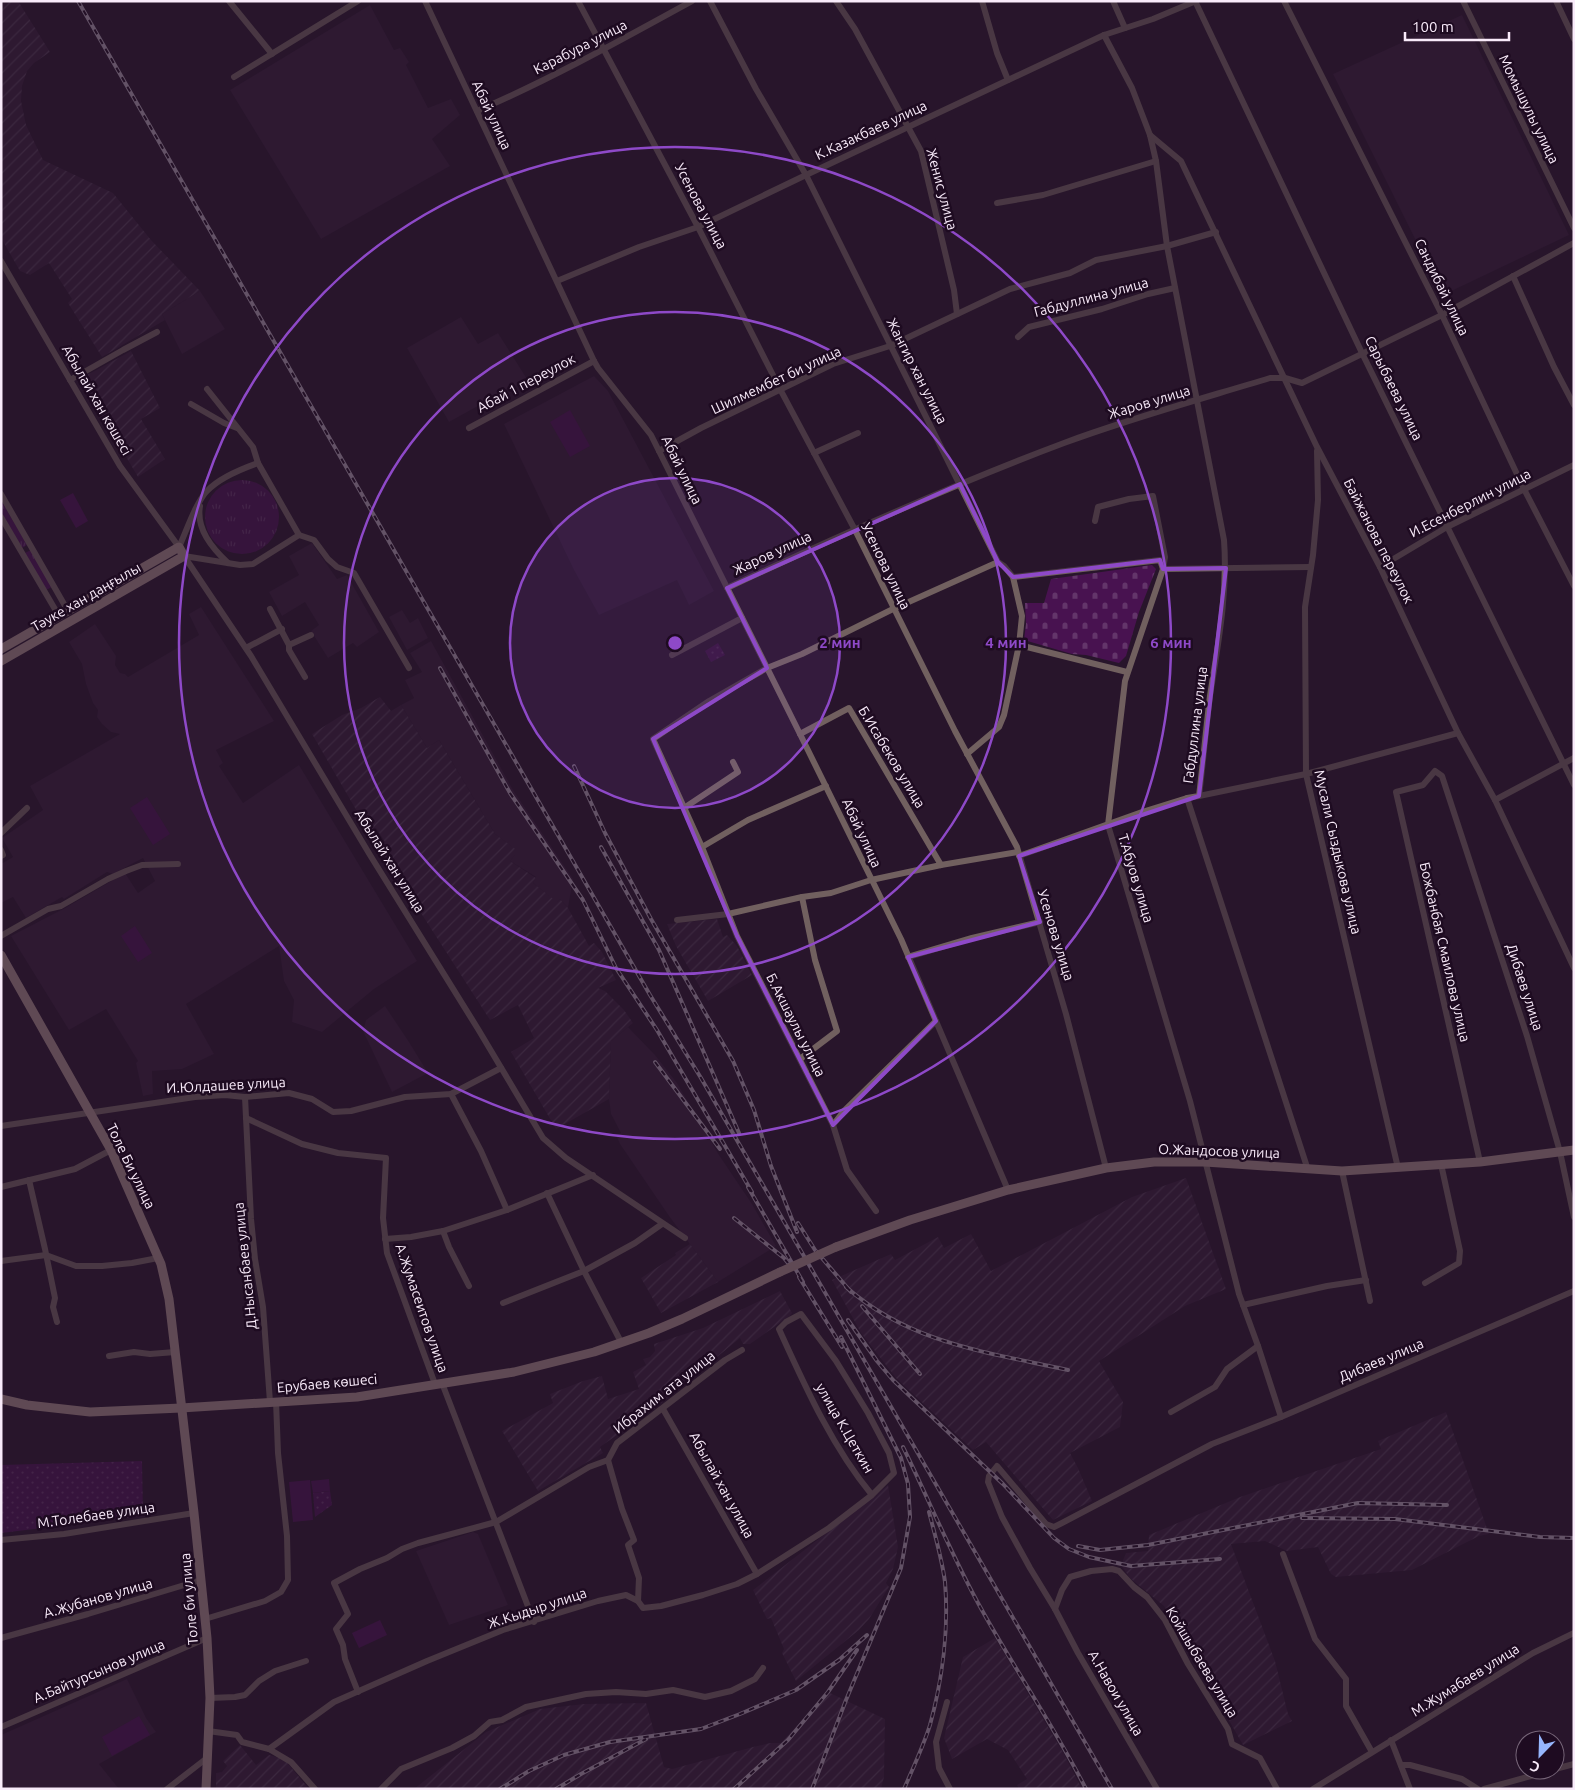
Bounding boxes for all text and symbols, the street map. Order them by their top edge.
scale bar [1405,10,1509,42]
street label: Карабура улица [531,17,629,77]
text: 100 m [1412,18,1454,35]
street label: Момышулы улица [1496,52,1562,166]
street label: Абай улица [469,78,515,152]
street label: К.Казакбаев улица [813,97,929,163]
street label: Женис улица [923,146,961,232]
street label: Усенова улица [672,161,730,251]
street label: Сандибай улица [1412,236,1472,338]
street label: Габдуллина улица [1032,274,1150,320]
street label: Жангир хан улица [883,315,951,427]
street label: Сарыбаева улица [1362,333,1426,443]
street label: Абылай хан көшесі [59,342,135,458]
street label: Шилмембет би улица [708,343,844,417]
street label: Абай 1 переулок [474,350,578,416]
street label: Жаров улица [1106,382,1192,422]
street label: Абай улица [659,433,705,507]
street label: И.Есенберлин улица [1407,465,1533,541]
street label: Байжанова переулок [1341,476,1417,606]
street label: Усенова улица [858,520,914,612]
street label: Жаров улица [730,528,814,578]
street label: Тәуке хан даңғылы [29,559,143,635]
centre of rings [666,634,684,652]
text: 2 мин [819,634,861,651]
text: 4 мин [985,634,1027,651]
text: 6 мин [1150,634,1192,651]
street label: Габдуллина улица [1180,666,1210,784]
street label: Б.Исабеков улица [855,703,929,811]
street label: Мусали Сыздыкова улица [1311,768,1365,936]
street label: Абай улица [839,796,885,870]
street label: Абылай хан улица [352,806,428,916]
street label: Т.Абуов улица [1115,832,1157,924]
street label: Божбанбая Смаилова улица [1417,861,1473,1043]
street label: Усенова улица [1035,887,1077,983]
street label: Дибаев улица [1503,942,1547,1032]
street label: Б.Акшаулы улица [763,971,829,1079]
street label: И.Юлдашев улица [166,1074,286,1096]
street label: Толе Би улица [103,1121,159,1211]
street label: О.Жандосов улица [1158,1141,1280,1161]
street label: Д.Нысанбаев улица [230,1202,260,1330]
street label: А.Жумасеитов улица [392,1242,452,1374]
street label: Дибаев улица [1336,1335,1426,1385]
street label: Ибрахим ата улица [610,1347,718,1437]
street label: Ерубаев көшесі [276,1371,378,1395]
street label: улица К.Цеткин [813,1380,877,1476]
street label: Абылай хан улица [686,1429,758,1541]
street label: М.Толебаев улица [36,1499,156,1531]
street label: Толе би улица [177,1552,201,1646]
street label: А.Жубанов улица [42,1575,154,1621]
street label: Ж.Кыдыр улица [486,1584,588,1632]
street label: Койшыбаева улица [1163,1604,1241,1720]
street label: А.Байтурсынов улица [31,1636,167,1706]
street label: М.Жумабаев улица [1408,1640,1522,1720]
street label: А.Навои улица [1085,1648,1147,1738]
north arrow [1515,1730,1565,1780]
text: С [1528,1758,1542,1776]

